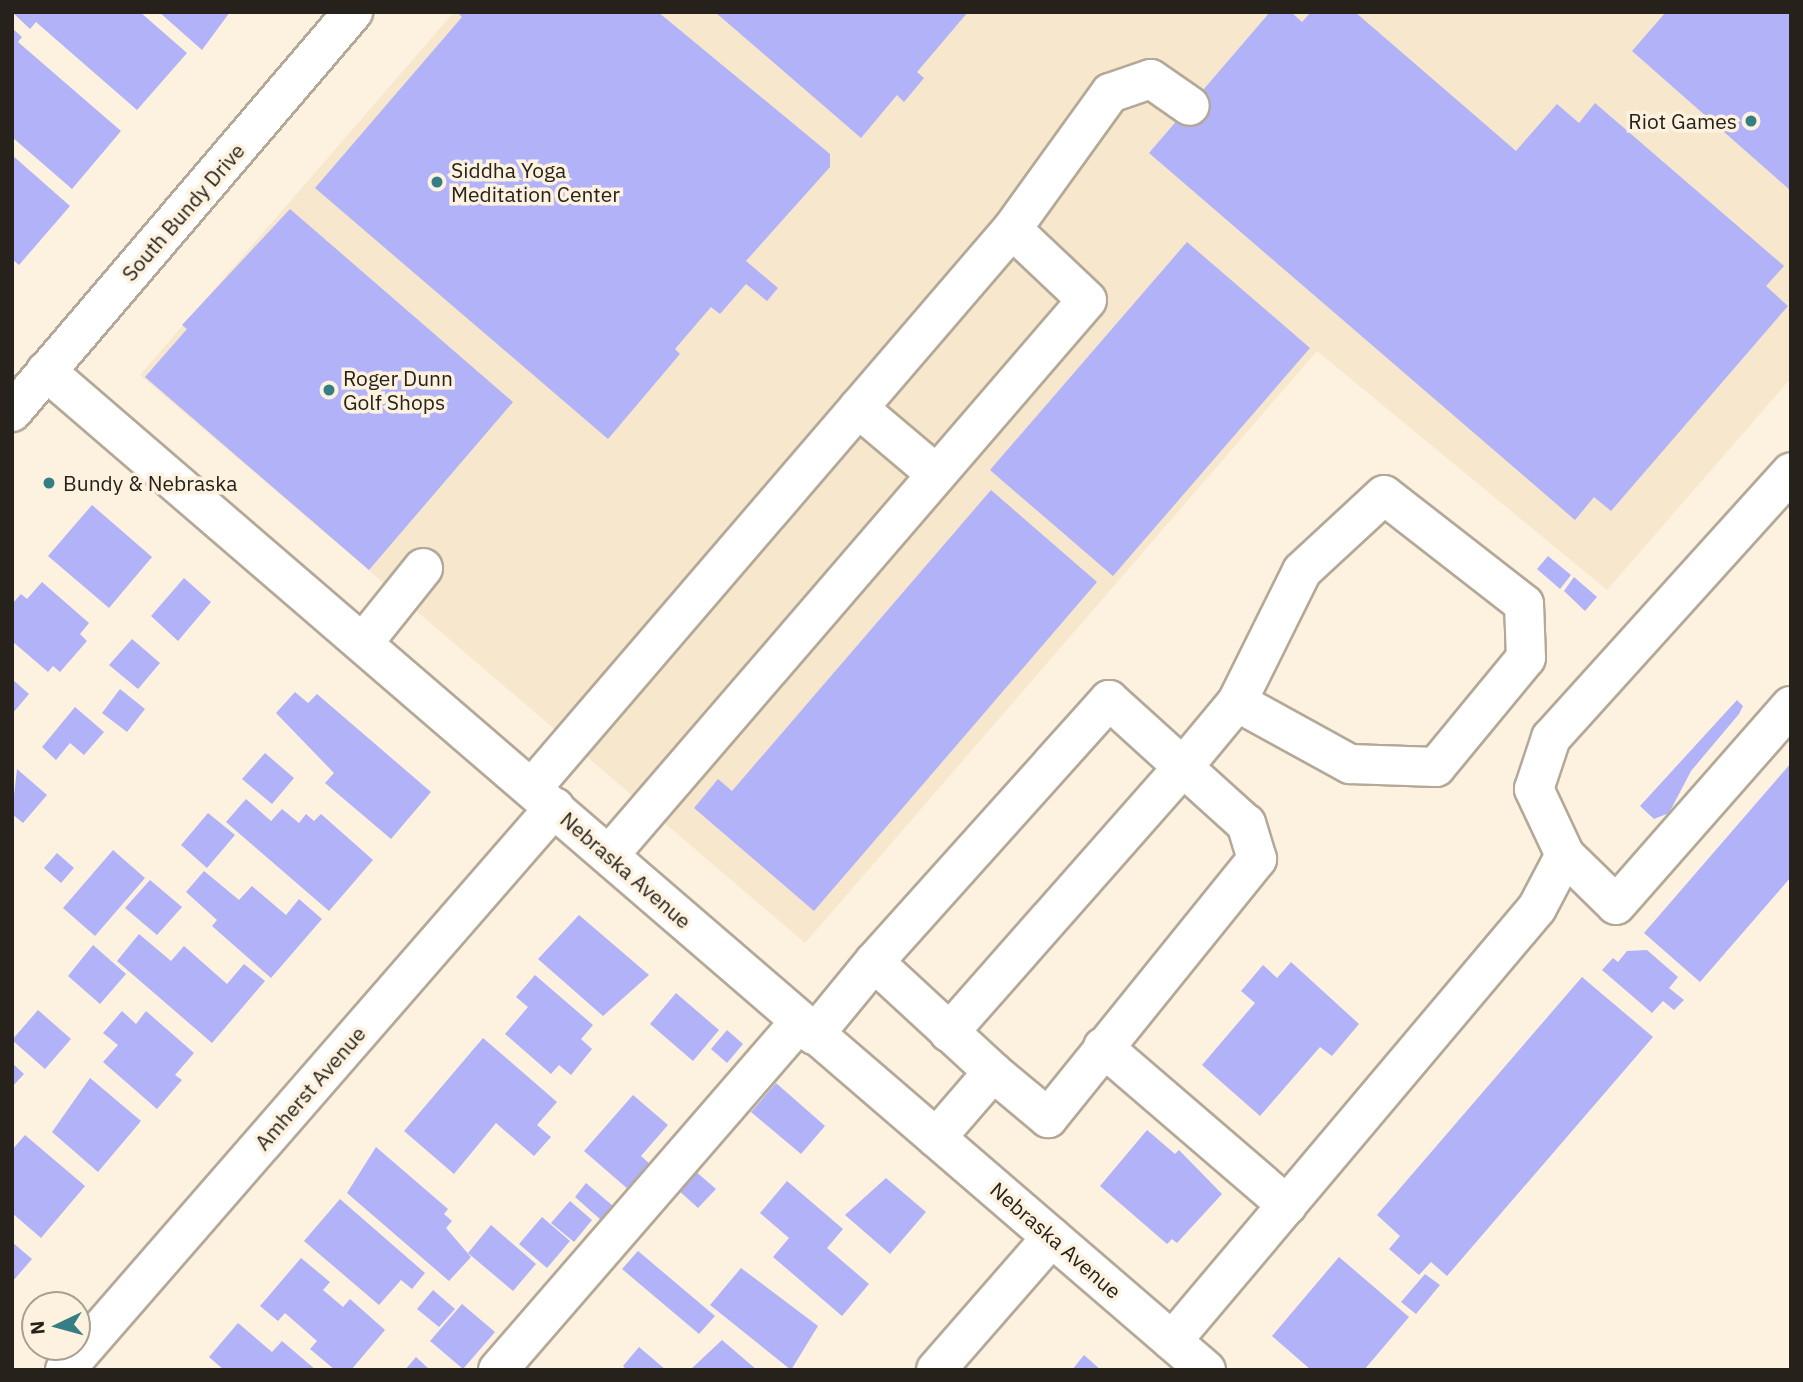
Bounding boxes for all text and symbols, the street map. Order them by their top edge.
place label: Riot Games [1628,108,1737,134]
marker: Riot Games [1743,113,1759,129]
street label: South Bundy Drive [116,138,250,286]
place label: Siddha Yoga Meditation Center [451,157,620,207]
marker: Siddha Yoga Meditation Center [429,174,445,190]
place label: Roger Dunn Golf Shops [343,365,453,415]
marker: Roger Dunn Golf Shops [321,382,337,398]
place label: Bundy & Nebraska [63,470,238,496]
marker: Bundy & Nebraska [41,475,57,491]
street label: Nebraska Avenue [556,806,696,934]
street label: Amherst Avenue [249,1021,371,1155]
street label: Nebraska Avenue [986,1176,1126,1304]
north arrow [21,1291,91,1361]
text: N [25,1320,50,1336]

